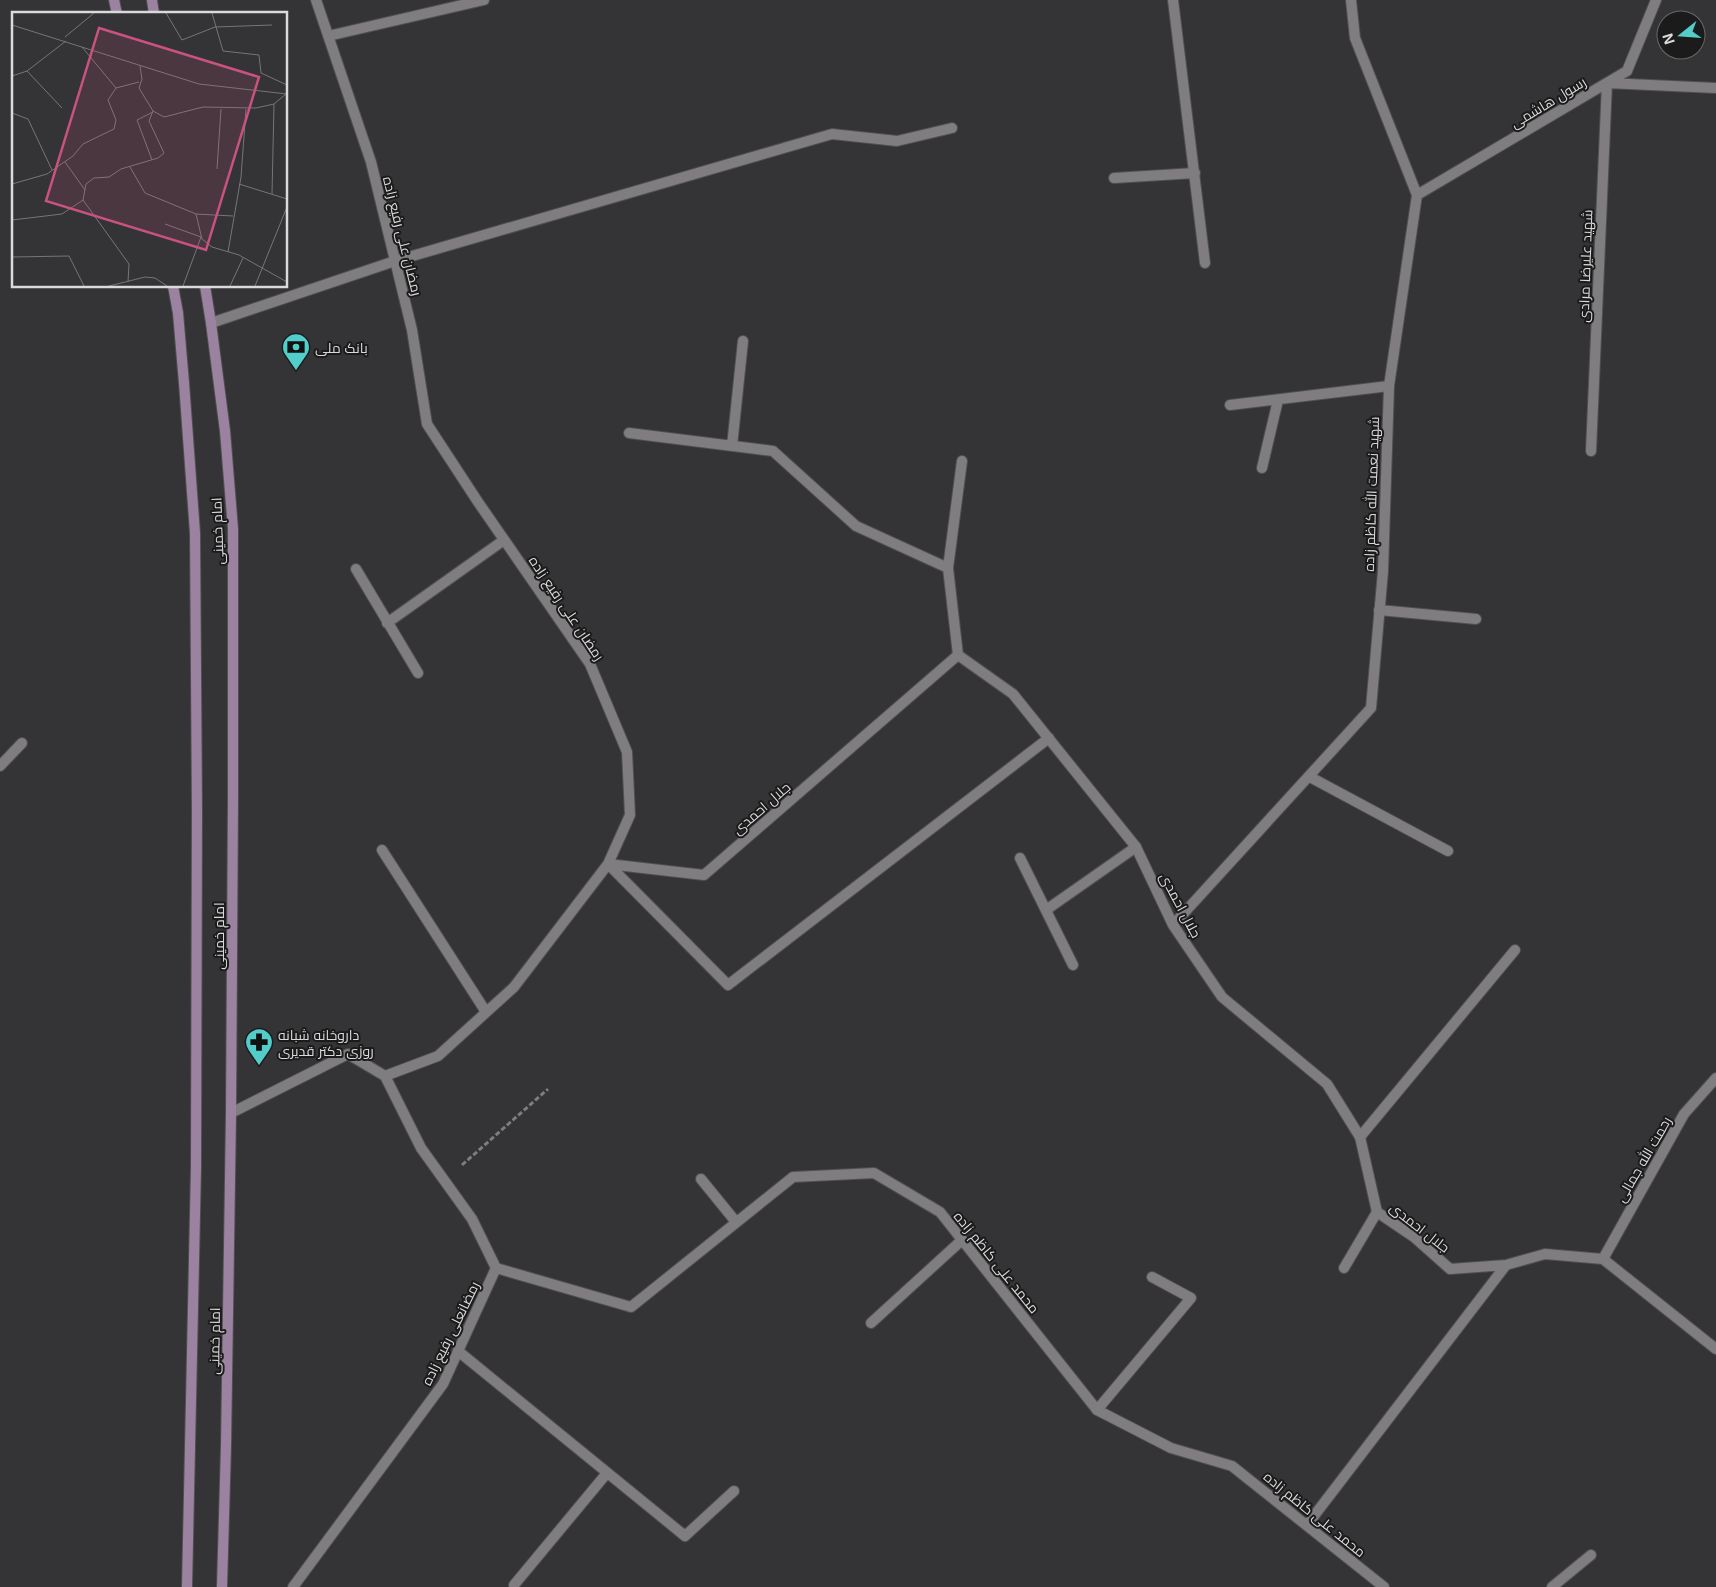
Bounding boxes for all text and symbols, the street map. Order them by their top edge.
north arrow [1656,10,1706,60]
inset map [12,12,288,288]
text: N [1658,31,1678,47]
street label: رسول هاشمی [1507,73,1589,132]
street label: رمضان علی رفیع زاده [379,175,426,298]
street label: شهید علیرضا مرادی [1575,209,1595,323]
bank icon: بانک ملی [281,332,311,371]
place label: بانک ملی [315,339,368,356]
street label: شهید نعمت الله کاظم زاده [1360,416,1384,572]
street label: امام خمینی [207,497,229,565]
street label: رمضان علی رفیع زاده [525,553,608,664]
street label: جلال احمدی [728,778,794,839]
street label: جلال احمدی [1156,869,1205,941]
street label: امام خمینی [210,902,229,970]
place label: داروخانه شبانه روزی دکتر قدیری [278,1026,374,1059]
pharmacy icon: داروخانه شبانه روزی دکتر قدیری [244,1027,274,1066]
street label: رحمت الله جمالی [1612,1113,1674,1205]
street label: جلال احمدی [1386,1198,1453,1256]
street label: محمد علی کاظم زاده [949,1208,1043,1318]
street label: رمضانعلی رفیع زاده [417,1278,483,1388]
street label: امام خمینی [205,1307,225,1375]
street label: محمد علی کاظم زاده [1259,1468,1369,1562]

